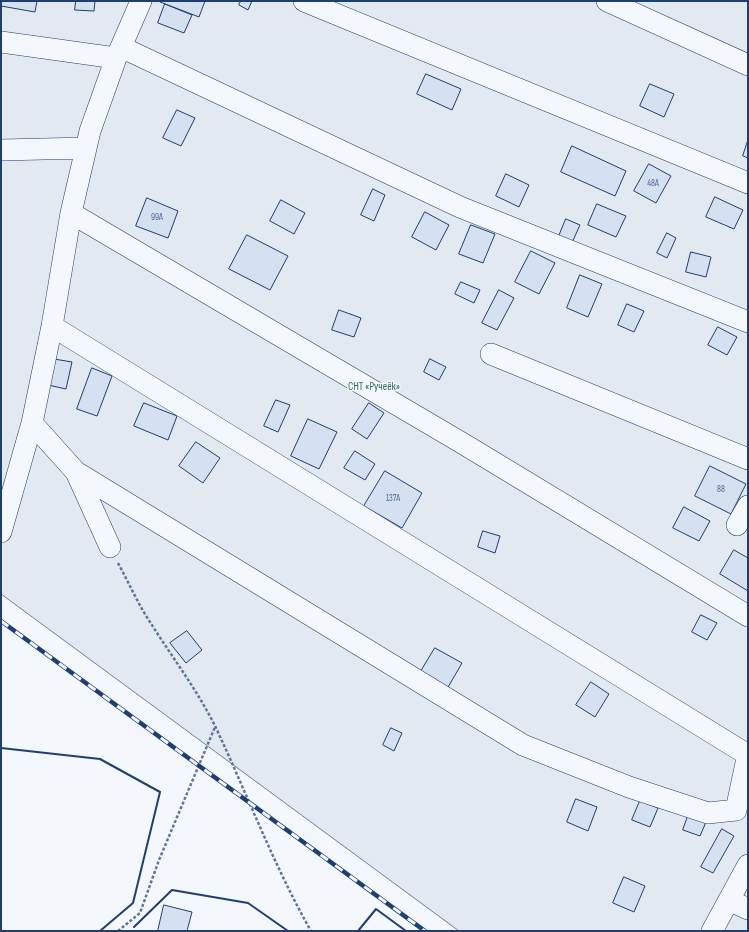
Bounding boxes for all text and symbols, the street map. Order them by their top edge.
house number: 48А [647,179,659,189]
house number: 99А [151,213,163,223]
park label: СНТ «Ручеёк» [348,380,400,394]
house number: 88 [717,485,725,495]
house number: 137А [386,494,400,504]

